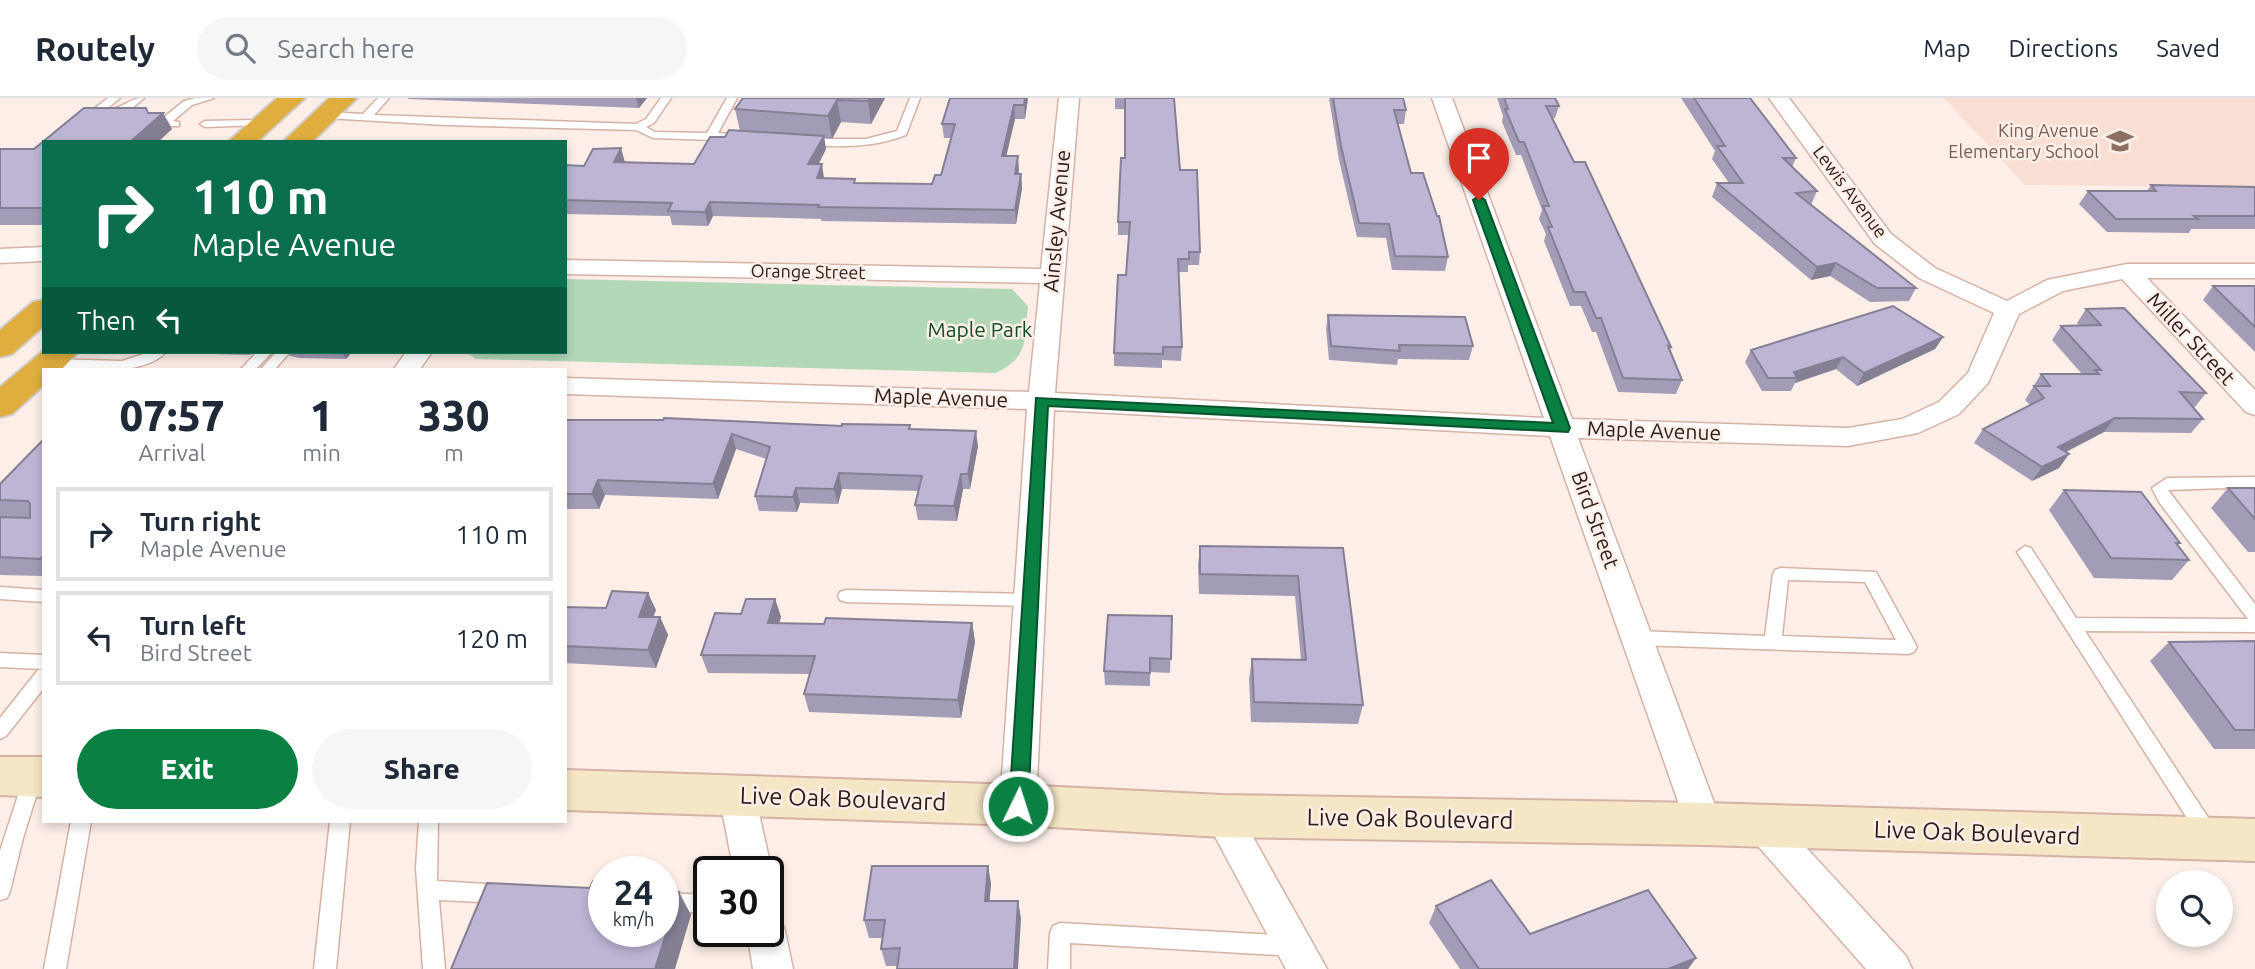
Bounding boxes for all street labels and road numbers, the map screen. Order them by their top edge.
street label: Lewis Avenue [1810,141,1892,241]
street label: Ainsley Avenue [1038,149,1074,293]
street label: Orange Street [750,260,866,282]
street label: Miller Street [2143,287,2241,389]
street label: Maple Avenue [874,383,1008,411]
street label: Maple Avenue [1587,416,1721,444]
street label: Bird Street [1567,468,1625,572]
street label: Live Oak Boulevard [739,781,947,816]
street label: Live Oak Boulevard [1306,803,1514,834]
street label: Live Oak Boulevard [1873,815,2081,850]

